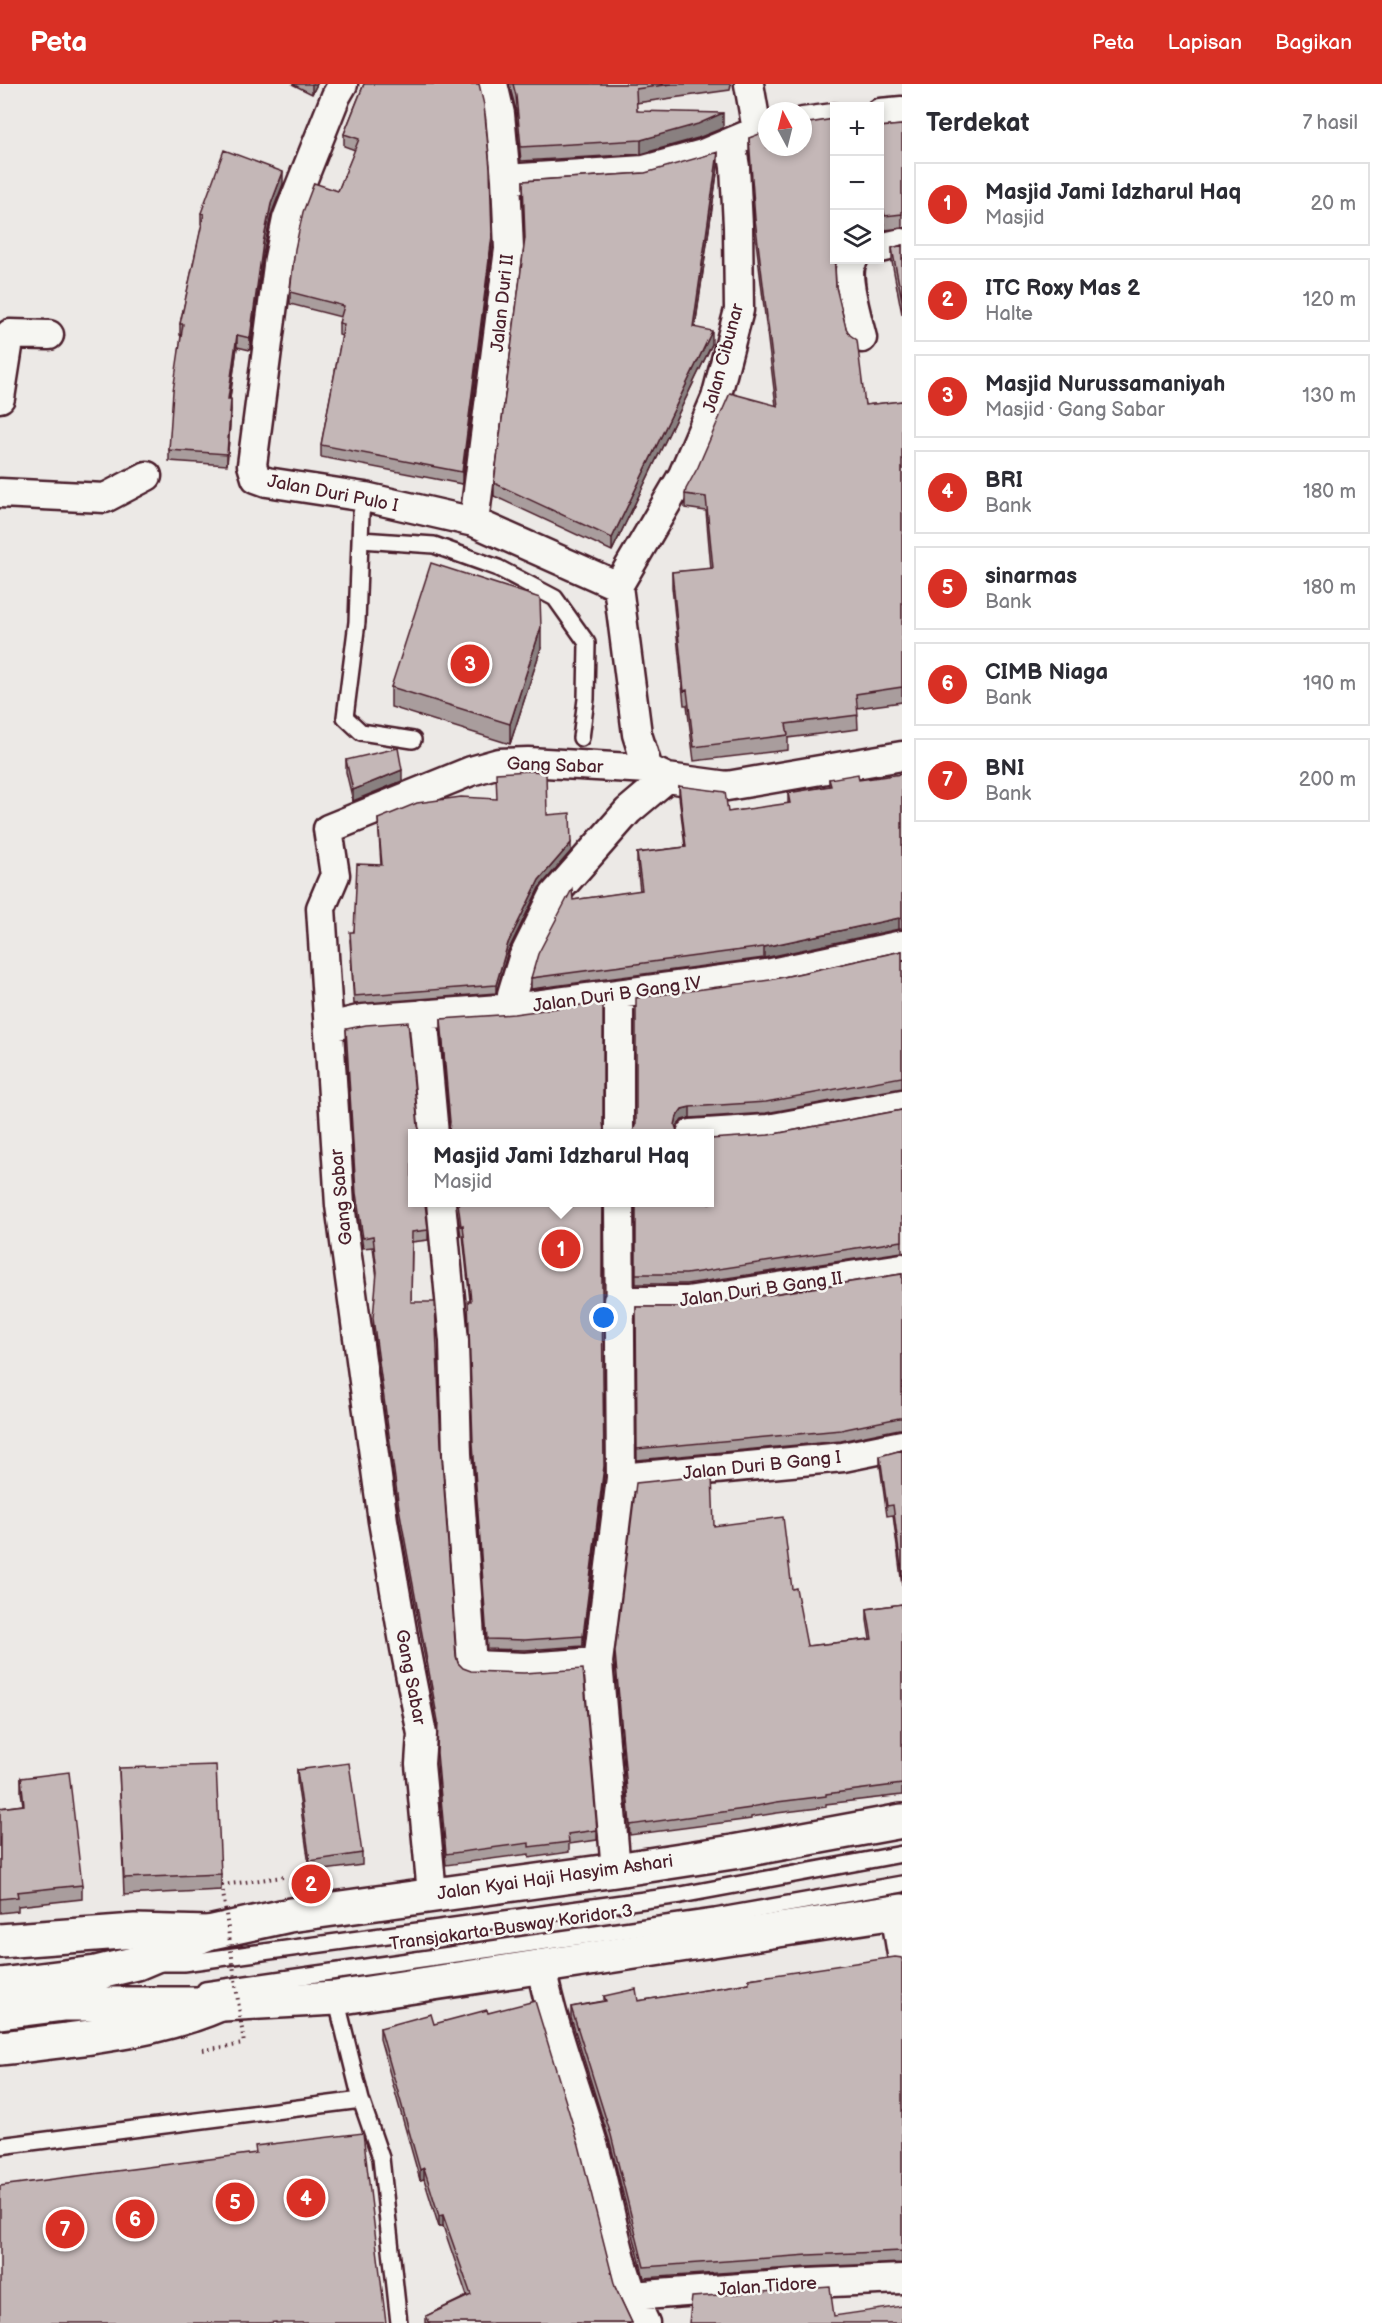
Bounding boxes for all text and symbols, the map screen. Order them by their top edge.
text: Peta [30,26,87,59]
text: Peta [1092,30,1134,55]
text: Lapisan [1167,30,1242,55]
text: Bagikan [1275,30,1352,55]
north arrow [758,102,812,156]
map controls [830,102,884,264]
button: + [830,102,884,156]
text: Terdekat [926,108,1029,139]
text: 7 hasil [1303,111,1358,135]
button: − [830,156,884,210]
text: Masjid Jami Idzharul Haq [985,179,1241,206]
text: 1 [943,192,952,216]
text: 20 m [1311,192,1356,216]
text: Masjid [985,206,1044,230]
button: layers [830,210,884,264]
street label: Jalan Duri II [487,253,518,353]
text: ITC Roxy Mas 2 [985,275,1140,302]
text: 2 [942,288,953,312]
text: 120 m [1303,288,1356,312]
street label: Jalan Cibunar [699,301,748,415]
text: Halte [985,302,1033,326]
text: Masjid Nurussamaniyah [985,371,1225,398]
text: 3 [942,384,953,408]
text: 130 m [1302,384,1356,408]
text: Masjid · Gang Sabar [985,398,1165,422]
text: BRI [985,467,1023,494]
street label: Jalan Duri Pulo I [266,471,400,516]
text: 4 [942,480,953,504]
text: 180 m [1303,480,1356,504]
text: Bank [985,494,1031,518]
text: sinarmas [985,563,1077,590]
text: 5 [942,576,953,600]
text: 180 m [1303,576,1356,600]
text: Bank [985,590,1031,614]
pin: 3 [450,642,490,686]
text: CIMB Niaga [985,659,1108,686]
text: 6 [941,672,954,696]
text: 190 m [1303,672,1356,696]
text: Bank [985,686,1031,710]
street label: Gang Sabar [506,753,604,778]
text: BNI [985,755,1025,782]
text: 7 [942,768,953,792]
text: 200 m [1299,768,1356,792]
text: Bank [985,782,1031,806]
street label: Jalan Duri B Gang IV [531,972,703,1017]
popup [408,1129,714,1207]
text: Masjid Jami Idzharul Haq [433,1143,689,1170]
street label: Gang Sabar [326,1147,357,1246]
text: Masjid [433,1170,492,1194]
pin: 1 [542,1226,580,1272]
street label: Jalan Duri B Gang II [678,1268,844,1311]
your location [589,1303,618,1332]
street label: Jalan Duri B Gang I [682,1447,842,1484]
street label: Gang Sabar [391,1628,430,1727]
street label: Jalan Kyai Haji Hasyim Ashari [436,1851,674,1904]
pin: 2 [292,1862,330,1906]
street label: Transjakarta Busway Koridor 3 [388,1900,634,1955]
pin: 4 [286,2176,326,2220]
pin: 5 [216,2180,254,2224]
pin: 6 [116,2196,154,2242]
pin: 7 [46,2206,84,2252]
street label: Jalan Tidore [717,2273,818,2300]

